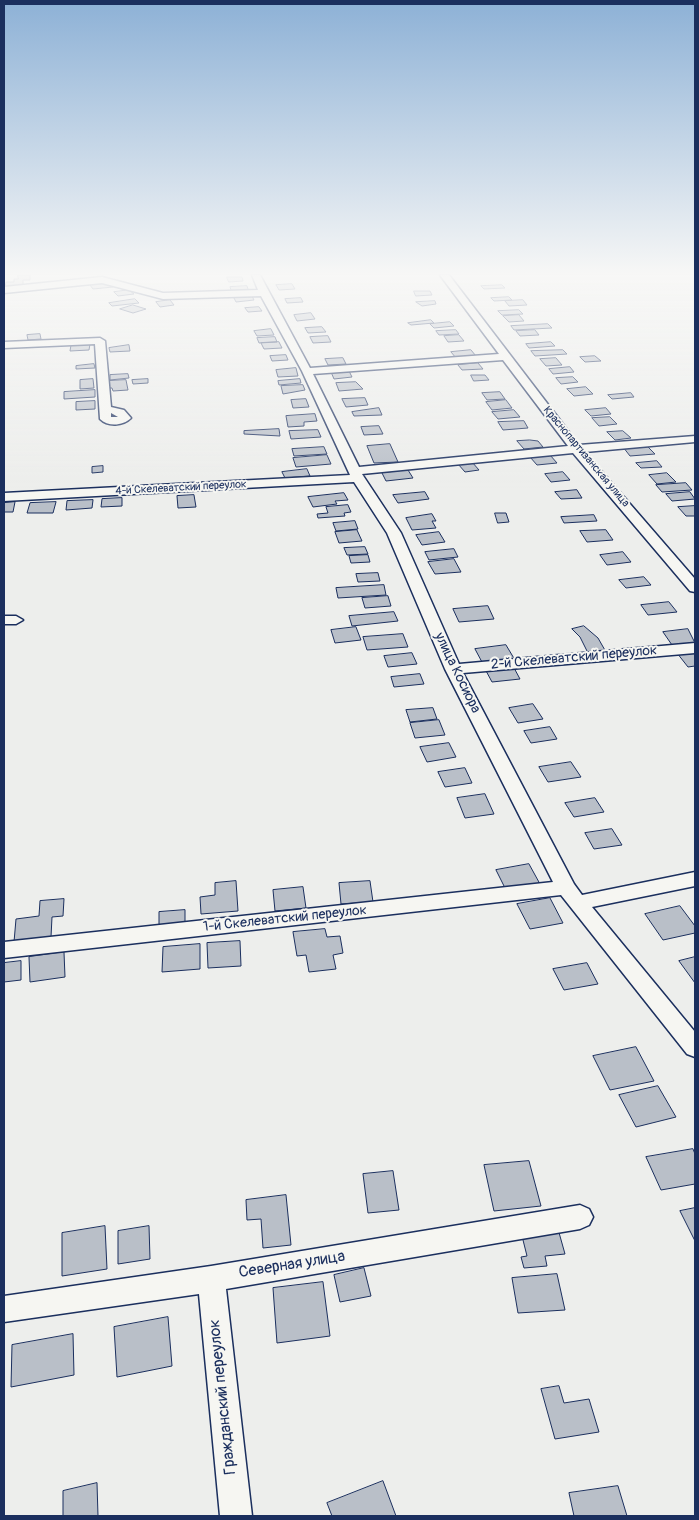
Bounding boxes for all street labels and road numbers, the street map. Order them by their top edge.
street label: Краснопартизанская улица [540,404,632,510]
street label: 4-й Скелеватский переулок [115,478,247,498]
street label: улица Косиора [430,630,484,716]
street label: 2-й Скелеватский переулок [490,642,658,674]
street label: 1-й Скелеватский переулок [202,902,368,936]
street label: Северная улица [237,1247,347,1283]
street label: Гражданский переулок [205,1318,241,1476]

